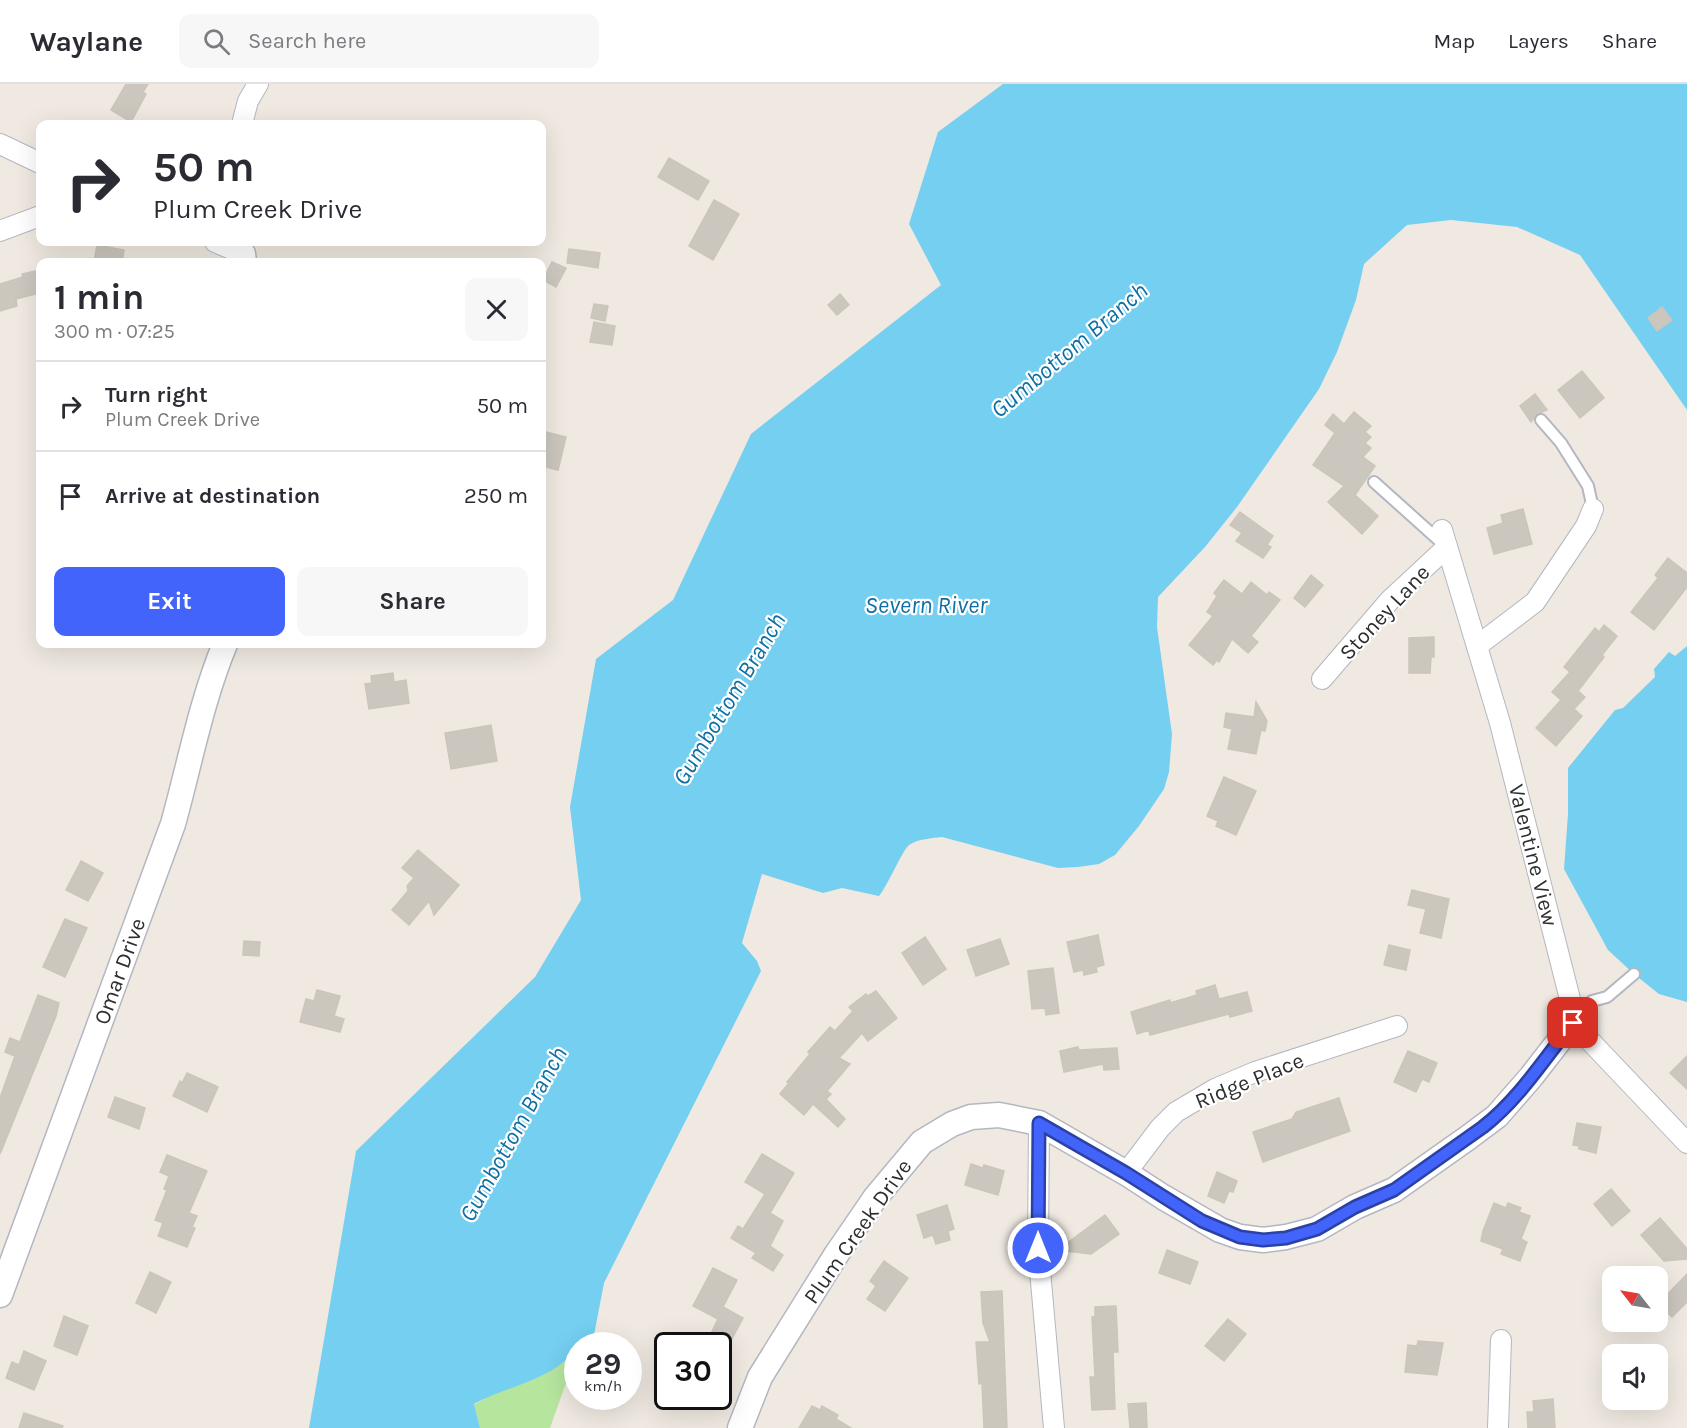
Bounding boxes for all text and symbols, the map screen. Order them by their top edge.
search box [179,14,599,68]
text: Waylane [30,25,143,58]
icon: search [200,25,233,58]
text: Search here [248,28,366,54]
text: Map [1433,29,1475,53]
text: Layers [1508,29,1569,53]
text: Share [1602,29,1657,53]
text: 50 m [153,142,255,192]
icon: right [54,144,132,222]
text: Plum Creek Drive [153,193,362,225]
text: 1 min [54,276,144,318]
water label: Gumbottom Branch [985,276,1153,424]
button: close [465,278,528,341]
text: 300 m · 07:25 [54,320,175,343]
text: Turn right [105,382,208,408]
icon: right [54,390,87,423]
text: 50 m [477,393,528,419]
text: Plum Creek Drive [105,408,260,431]
icon: arrive [54,480,87,513]
text: Arrive at destination [105,483,320,509]
text: 250 m [464,483,528,509]
street label: Stoney Lane [1334,560,1435,666]
button: Exit [54,567,285,636]
button: Share [297,567,528,636]
water label: Severn River [865,591,988,619]
water label: Gumbottom Branch [667,608,791,790]
street label: Valentine View [1503,782,1563,929]
street label: Omar Drive [89,915,151,1028]
pin [1547,997,1598,1048]
icon: arrive [1556,1006,1589,1039]
water label: Gumbottom Branch [453,1042,573,1226]
street label: Ridge Place [1191,1047,1308,1115]
street label: Plum Creek Drive [798,1154,917,1309]
position arrow [1006,1216,1070,1280]
north arrow [1602,1266,1668,1332]
map controls [1602,1266,1668,1410]
speed limit sign: 30 [654,1332,732,1410]
button: sound [1602,1344,1668,1410]
text: 29 [585,1346,621,1382]
text: km/h [584,1377,622,1395]

